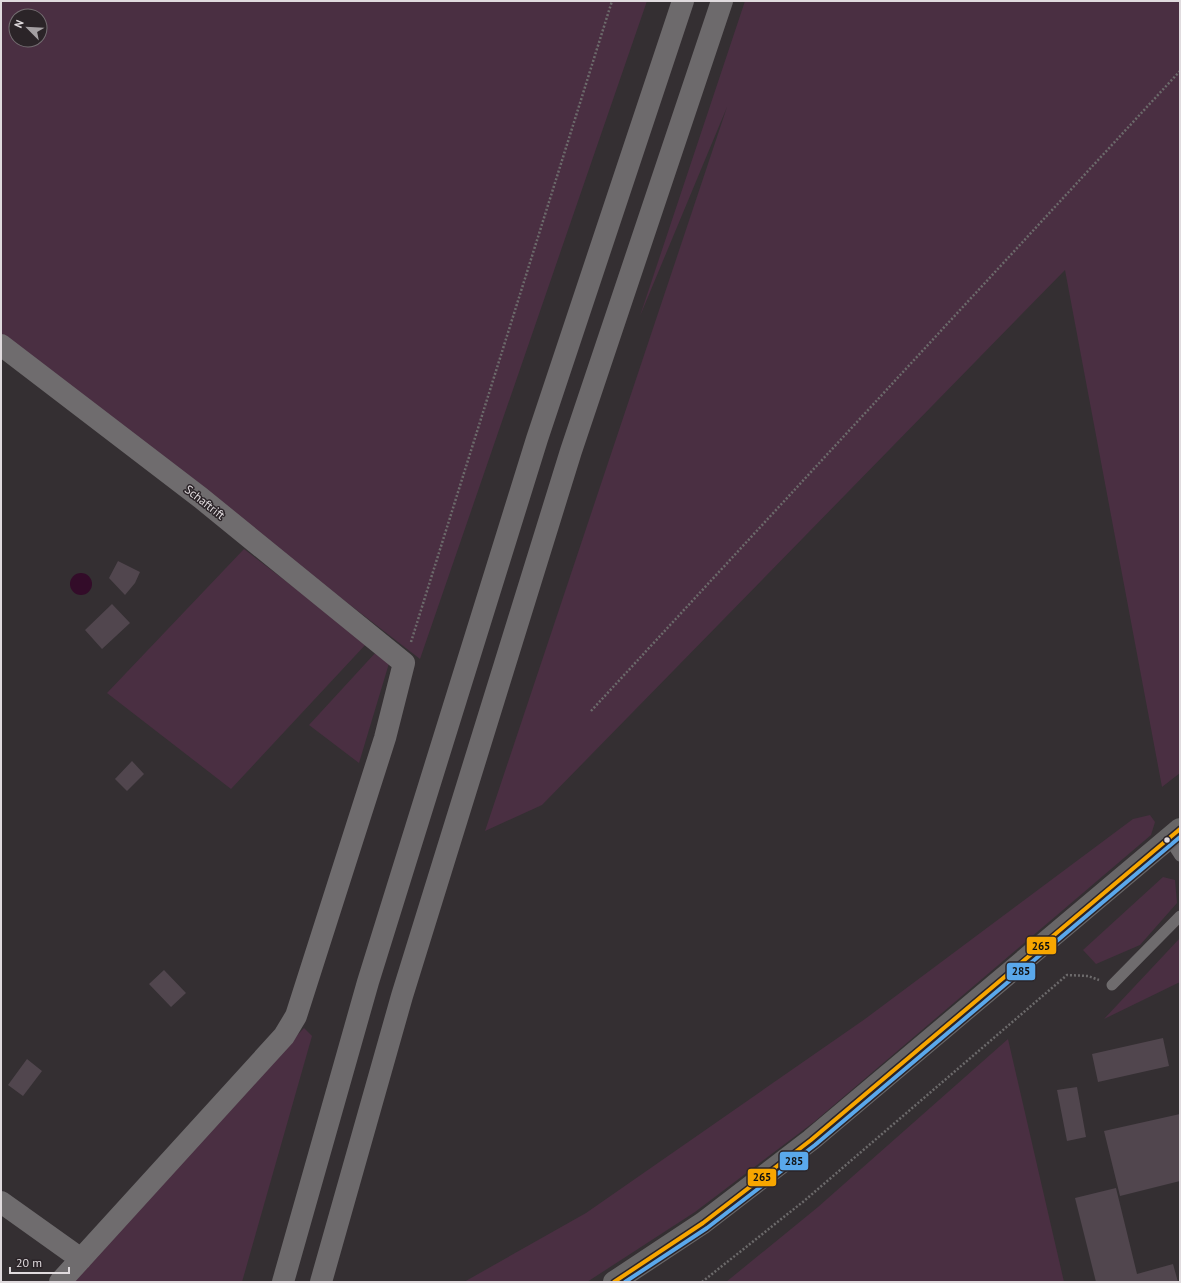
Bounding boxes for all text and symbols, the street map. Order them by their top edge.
north arrow [8,8,48,48]
text: N [11,18,27,30]
street label: Schaftrift [182,482,228,522]
unlabelled marker [1162,835,1172,845]
line badge: 265 [1026,936,1057,955]
text: 265 [1032,939,1050,953]
line badge: 285 [1006,962,1036,981]
text: 285 [1012,964,1030,978]
line badge: 285 [779,1151,809,1171]
text: 285 [785,1154,803,1168]
line badge: 265 [747,1168,777,1187]
text: 265 [753,1170,771,1184]
scale bar [10,1249,69,1275]
text: 20 m [16,1255,42,1270]

